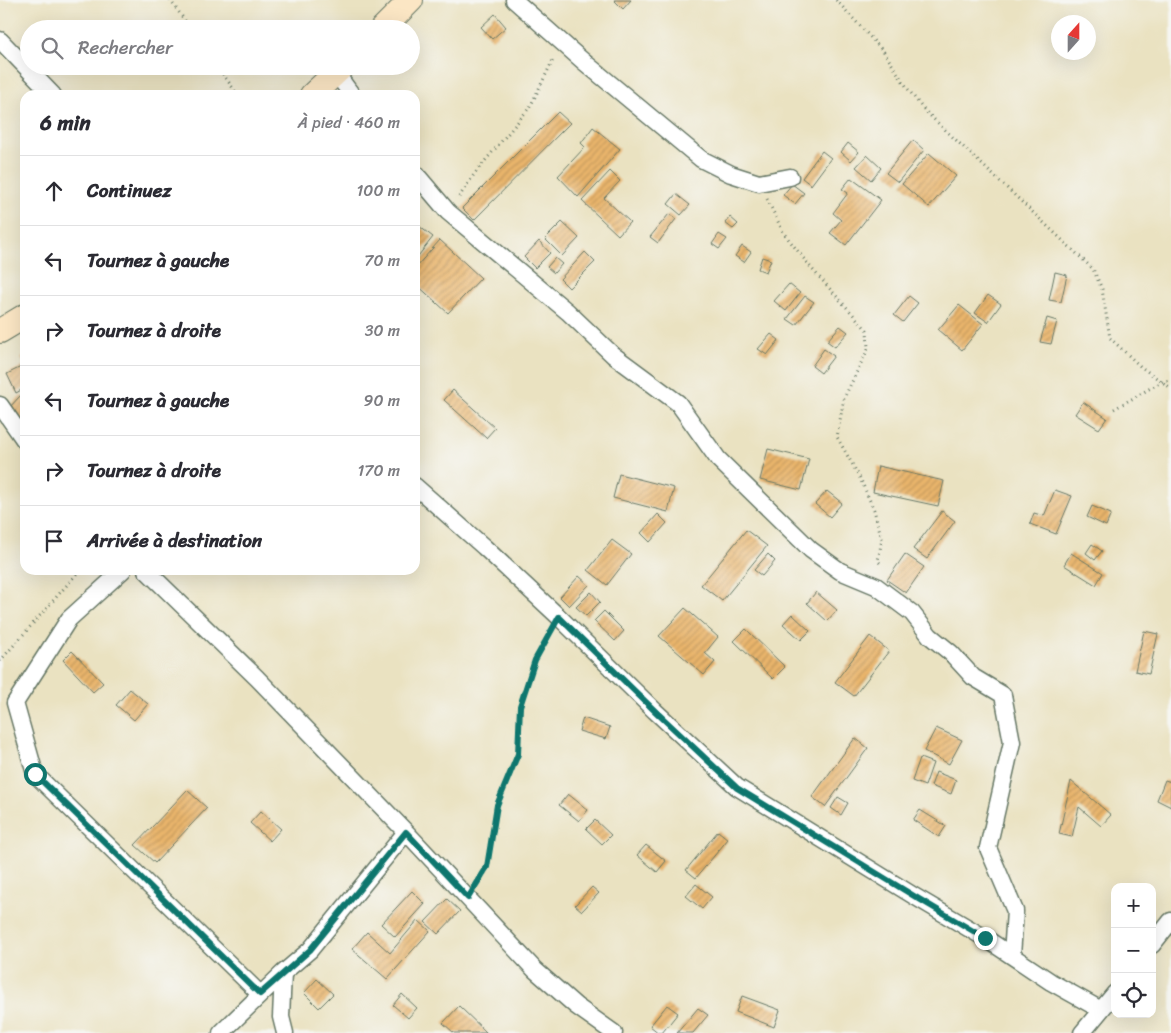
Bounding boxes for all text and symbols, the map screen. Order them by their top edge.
north arrow [1051,15,1096,60]
search box [20,20,420,75]
text: Rechercher [78,31,173,64]
icon: search [38,34,66,62]
text: 6 min [40,104,91,142]
text: À pied · 460 m [298,108,400,137]
text: Continuez [87,174,172,207]
text: 100 m [356,176,400,205]
icon: ahead [40,177,68,205]
text: Tournez à gauche [87,244,229,277]
text: 70 m [364,246,400,275]
icon: left [40,247,68,275]
text: Tournez à droite [87,314,221,347]
text: 30 m [365,316,400,345]
icon: right [40,317,68,345]
text: Tournez à gauche [87,384,229,417]
text: 90 m [364,386,400,415]
icon: left [40,387,68,415]
text: Tournez à droite [87,454,221,487]
text: 170 m [357,456,400,485]
icon: right [40,457,68,485]
text: Arrivée à destination [87,524,262,557]
icon: arrive [40,527,68,555]
route start [24,763,47,786]
map controls [1111,883,1156,1018]
button: + [1111,883,1156,928]
route end [974,927,997,950]
button: − [1111,928,1156,973]
button: locate [1111,973,1156,1018]

